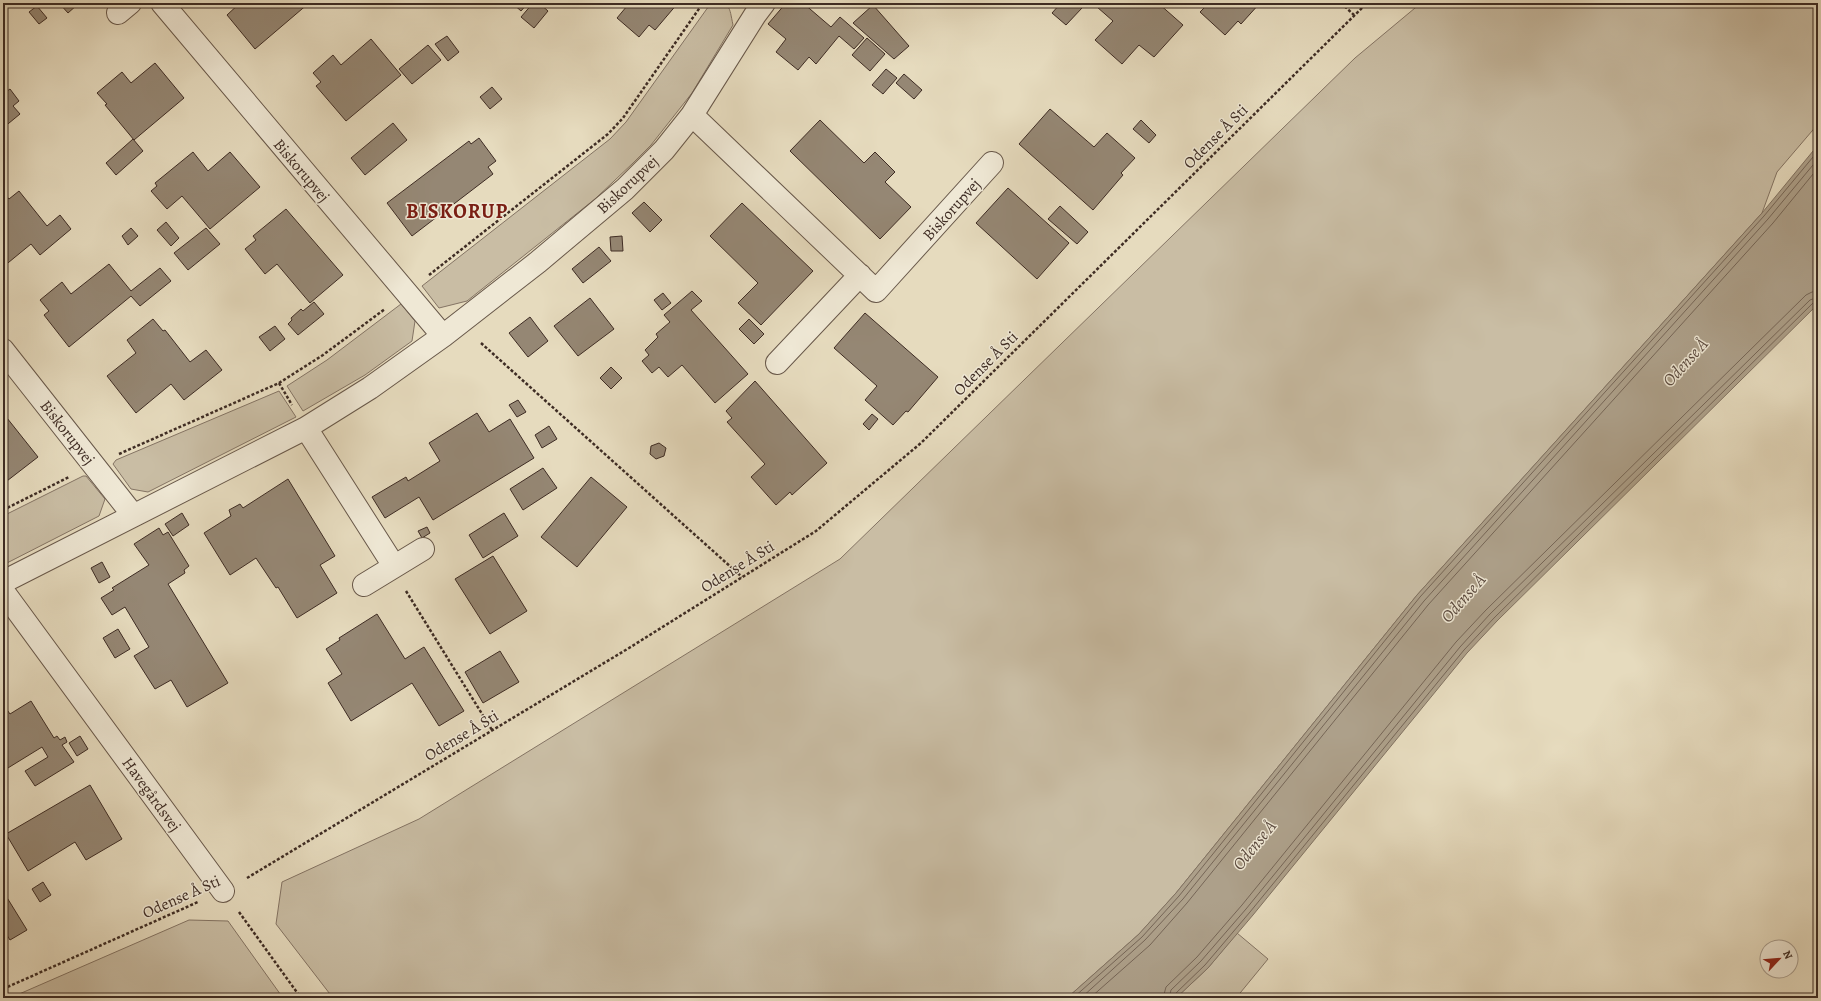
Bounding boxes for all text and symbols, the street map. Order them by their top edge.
street label: Odense Å Sti [1179,100,1253,174]
street label: Biskorupvej [268,134,334,207]
street label: Biskorupvej [592,150,663,219]
street label: Biskorupvej [918,174,986,246]
district label: BISKORUP [406,198,508,225]
street label: Odense Å Sti [949,327,1023,401]
water label: Odense Å [1657,333,1714,392]
street label: Biskorupvej [35,396,100,470]
street label: Odense Å Sti [696,535,779,598]
water label: Odense Å [1436,569,1491,628]
street label: Odense Å Sti [420,705,503,767]
street label: Havegårdsvej [117,753,186,836]
water label: Odense Å [1227,815,1282,875]
street label: Odense Å Sti [139,870,224,924]
north arrow [1759,939,1799,979]
text: N [1779,948,1796,962]

